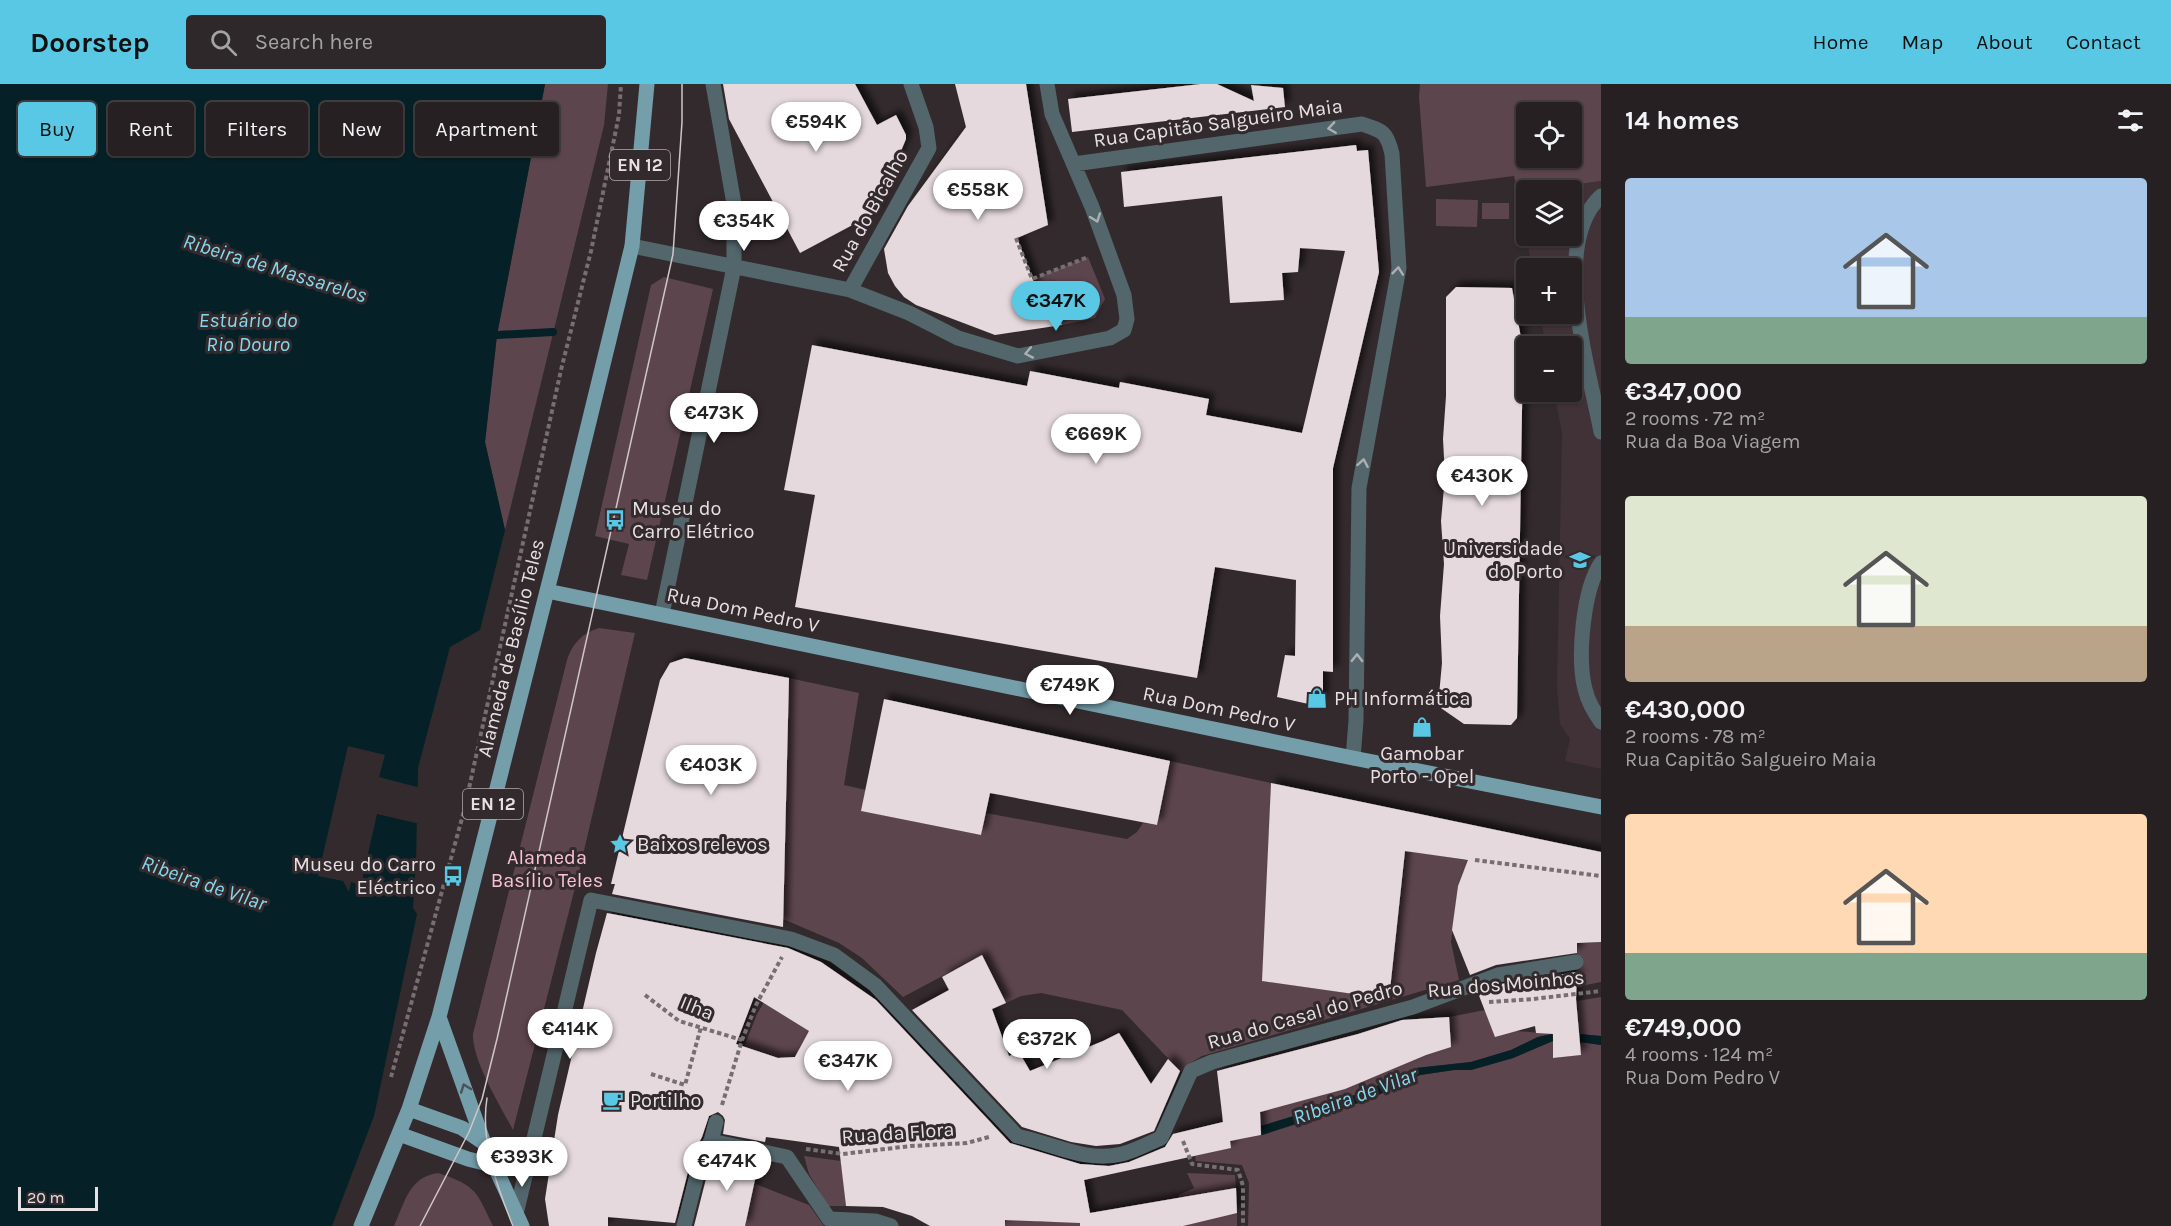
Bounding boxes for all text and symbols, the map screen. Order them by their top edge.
search box [186,15,606,69]
text: Doorstep [30,26,150,59]
icon: search [207,26,240,59]
text: Search here [255,29,373,55]
text: Home [1813,30,1869,54]
text: Map [1902,30,1943,54]
text: About [1976,30,2033,54]
text: Contact [2066,30,2141,54]
street label: Rua Capitão Salgueiro Maia [1092,94,1344,152]
chip: Buy [18,102,96,156]
chip: Rent [108,102,194,156]
chip: Filters [206,102,308,156]
chip: New [320,102,403,156]
chip: Apartment [415,102,559,156]
pin: €594K [774,102,858,153]
map controls [1516,102,1582,402]
button: locate [1516,102,1582,168]
icon: filters [2114,104,2147,137]
text: 14 homes [1625,105,1739,136]
text: €594K [785,110,847,133]
one-way arrow [1327,122,1336,134]
street label: Rua do Bicalho [827,146,913,276]
road number: EN 12 [610,150,670,180]
pin: €558K [936,170,1020,221]
text: €558K [947,178,1009,201]
button: layers [1516,180,1582,246]
pin: €354K [702,201,786,252]
text: €354K [713,209,775,232]
one-way arrow [1089,212,1101,223]
icon: home [1832,217,1940,325]
water label: Ribeira de Massarelos [180,229,370,307]
button: + [1516,258,1582,324]
one-way arrow [1391,267,1404,276]
pin: €347K [1014,281,1098,332]
text: €347K [1026,289,1086,312]
water label: Estuário do Rio Douro [199,308,298,356]
button: − [1516,336,1582,402]
one-way arrow [1025,347,1034,359]
text: €347,000 [1625,376,1742,407]
pin: €473K [672,393,756,444]
text: €473K [684,401,744,424]
text: 2 rooms · 72 m² [1625,407,1765,430]
pin: €669K [1054,414,1138,465]
text: €669K [1065,422,1127,445]
text: Rua da Boa Viagem [1625,430,1800,453]
pin: €430K [1440,456,1524,507]
one-way arrow [1356,458,1369,468]
text: €430K [1451,464,1513,487]
place label: Museu do Carro Elétrico [632,497,754,543]
bus stop icon: Museu do Carro Elétrico [603,508,627,532]
icon: home [1832,535,1940,643]
street label: Alameda de Basílio Teles [473,537,549,759]
place label: Universidade do Porto [1443,537,1563,583]
school or university icon: Universidade do Porto [1568,548,1592,572]
street label: Rua Dom Pedro V [665,583,821,637]
one-way arrow [1351,653,1363,662]
pin: €749K [1028,665,1112,716]
text: €749K [1040,673,1100,696]
street label: Rua Dom Pedro V [1141,682,1297,736]
shop icon: PH Informática [1305,686,1329,710]
place label: PH Informática [1334,687,1470,710]
text: €430,000 [1625,694,1745,725]
shop icon: Gamobar Porto - Opel [1410,715,1434,739]
text: 2 rooms · 78 m² [1625,725,1766,748]
place label: Gamobar Porto - Opel [1370,742,1474,788]
pin: €403K [669,745,753,796]
text: Rua Capitão Salgueiro Maia [1625,748,1876,771]
text: €403K [680,753,742,776]
road number: EN 12 [463,789,523,819]
place icon: Baixos relevos [608,832,632,856]
place label: Baixos relevos [637,833,768,856]
park label: Alameda Basílio Teles [491,846,603,892]
water label: Ribeira de Vilar [138,850,270,916]
place label: Museu do Carro Eléctrico [293,853,436,899]
icon: home [1832,853,1940,961]
bus stop icon: Museu do Carro Eléctrico [441,864,465,888]
street label: Rua dos Moinhos [1427,966,1585,1002]
street label: Rua do Casal do Pedro [1205,976,1405,1054]
street label: Ilha [677,991,717,1025]
pin: €414K [528,1009,612,1060]
text: €749,000 [1625,1012,1742,1043]
text: €414K [542,1017,598,1040]
pin: €372K [1005,1019,1089,1070]
text: €372K [1017,1027,1077,1050]
pin: €347K [806,1041,890,1092]
text: 4 rooms · 124 m² [1625,1043,1773,1066]
text: €347K [818,1049,878,1072]
water label: Ribeira de Vilar [1289,1062,1421,1130]
text: Rua Dom Pedro V [1625,1066,1780,1089]
one-way arrow [459,1083,472,1094]
cafe icon: Portilho [601,1088,625,1112]
place label: Portilho [630,1089,701,1112]
street label: Rua da Flora [841,1118,955,1148]
pin: €393K [480,1137,564,1188]
pin: €474K [685,1141,769,1192]
text: €393K [491,1145,553,1168]
text: €474K [697,1149,757,1172]
scale bar [18,1184,98,1212]
text: 20 m [27,1188,65,1207]

